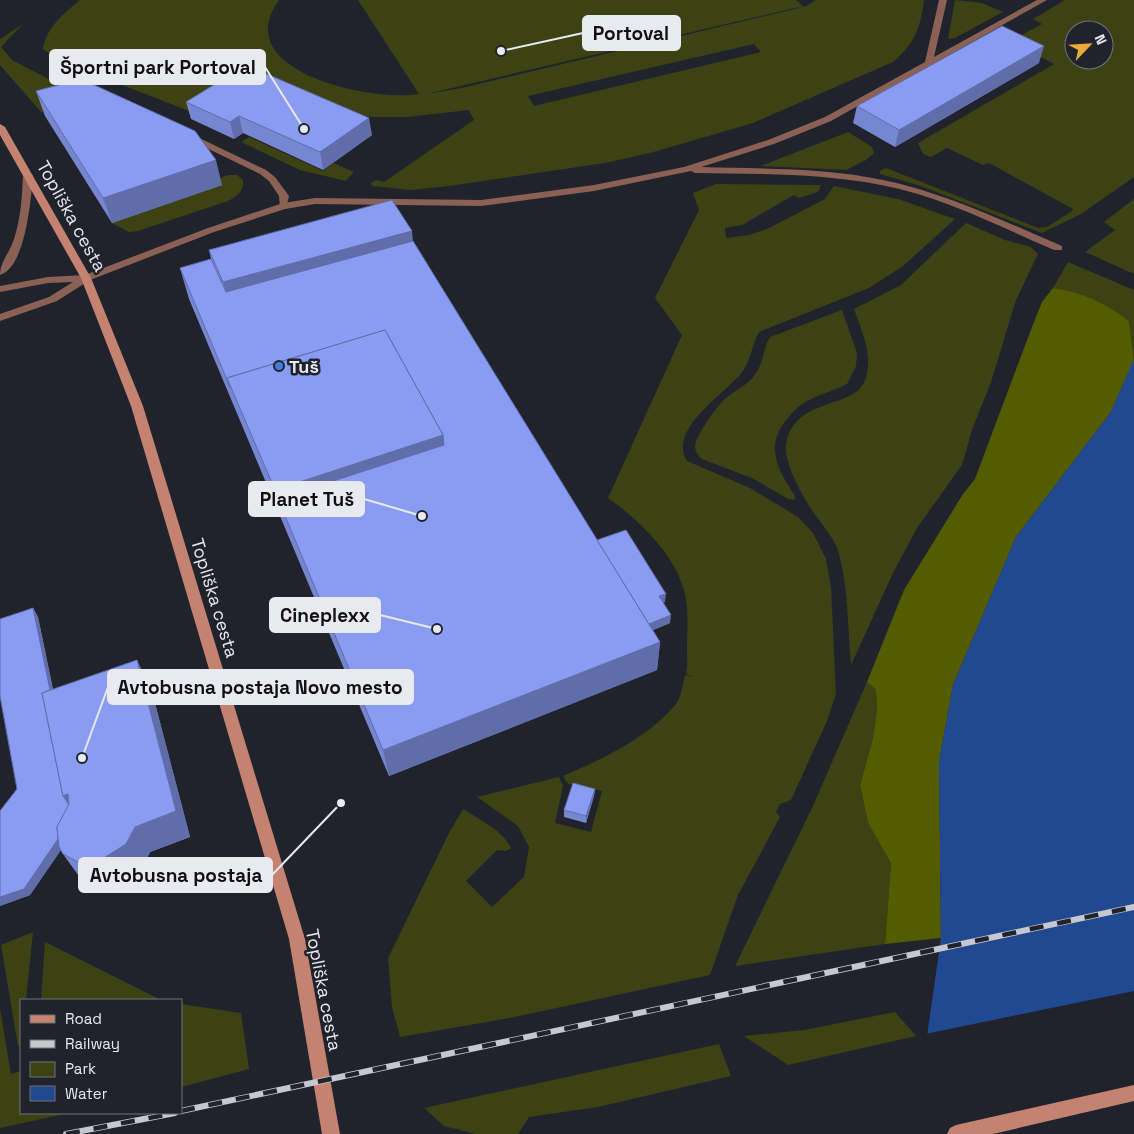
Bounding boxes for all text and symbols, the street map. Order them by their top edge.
callout: Portoval [583,16,680,50]
north arrow [1064,20,1114,70]
text: Portoval [593,21,669,46]
text: N [1091,31,1111,48]
callout: Športni park Portoval [50,50,265,84]
text: Športni park Portoval [60,55,256,80]
street label: Topliška cesta [32,156,112,276]
place label: Tuš [289,355,319,378]
marker: Tuš [273,360,285,372]
callout: Planet Tuš [249,482,364,516]
text: Planet Tuš [260,487,354,512]
street label: Topliška cesta [186,536,244,660]
callout: Cineplexx [270,598,380,632]
text: Cineplexx [280,603,370,628]
callout: Avtobusna postaja Novo mesto [108,670,413,704]
text: Avtobusna postaja Novo mesto [117,675,403,700]
callout: Avtobusna postaja [79,858,272,892]
text: Avtobusna postaja [90,863,262,888]
street label: Topliška cesta [301,927,347,1053]
legend [20,999,182,1114]
text: Road [65,1009,102,1028]
text: Railway [65,1034,120,1053]
text: Park [65,1059,96,1078]
text: Water [65,1084,108,1103]

